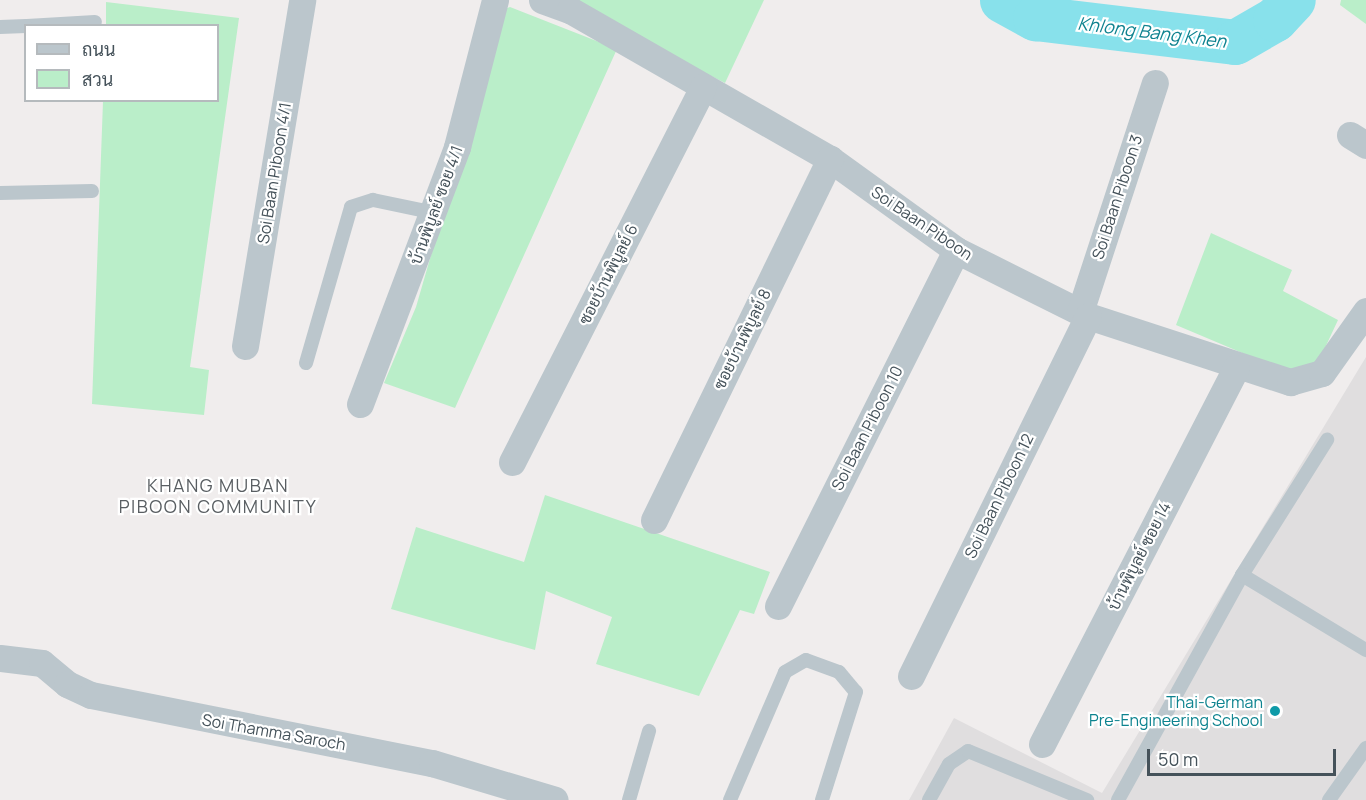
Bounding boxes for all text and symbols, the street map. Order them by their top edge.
water label: Khlong Bang Khen [1077,12,1227,52]
legend [24,24,219,102]
text: ถนน [82,37,115,61]
text: สวน [82,67,113,91]
street label: Soi Baan Piboon 4/1 [253,101,295,245]
street label: Soi Baan Piboon 3 [1088,132,1146,262]
street label: บ้านพิบูลย์ ซอย 4/1 [406,143,466,267]
street label: Soi Baan Piboon [868,182,976,264]
street label: ซอยบ้านพิบูลย์ 6 [574,221,642,327]
street label: ซอยบ้านพิบูลย์ 8 [709,286,775,392]
street label: Soi Baan Piboon 10 [827,363,907,493]
street label: Soi Baan Piboon 12 [960,430,1038,562]
district label: KHANG MUBAN PIBOON COMMUNITY [119,475,317,518]
street label: บ้านพิบูลย์ ซอย 14 [1103,499,1175,613]
place label: Thai-German Pre-Engineering School [1089,692,1263,730]
marker: Thai-German Pre-Engineering School [1268,704,1282,718]
street label: Soi Thamma Saroch [201,710,347,754]
scale bar [1150,737,1339,775]
text: 50 m [1158,747,1198,771]

